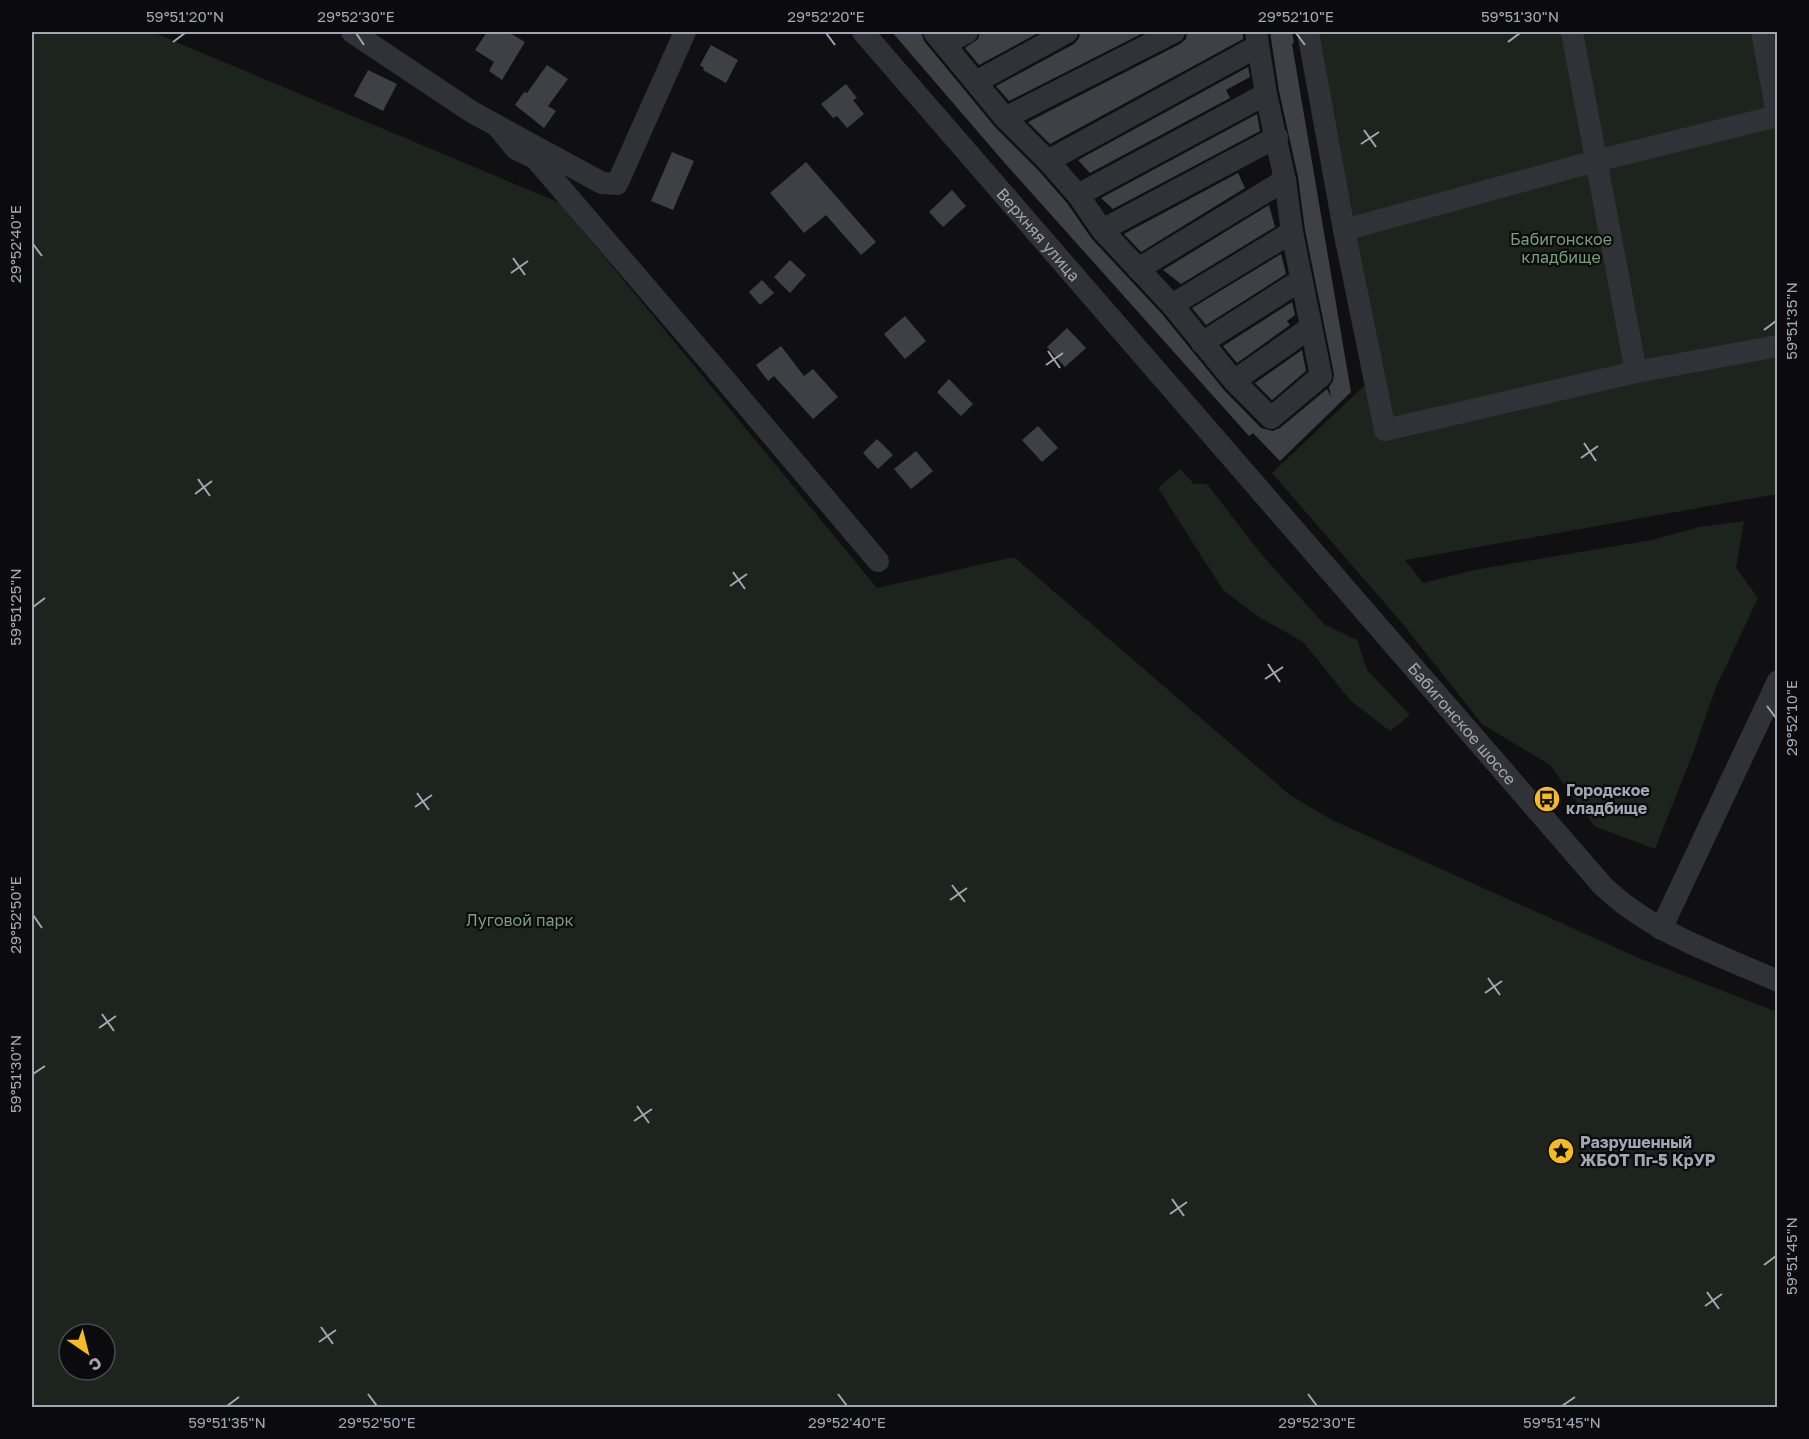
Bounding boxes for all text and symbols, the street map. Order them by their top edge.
text: 59°51'20"N [146,7,224,25]
text: 29°52'30"E [317,7,395,25]
text: 29°52'20"E [787,7,865,25]
text: 29°52'10"E [1258,7,1334,25]
text: 59°51'30"N [1481,7,1559,25]
street label: Верхняя улица [993,184,1084,285]
text: 29°52'40"E [6,205,24,283]
park label: Бабигонское кладбище [1510,229,1612,267]
text: 59°51'35"N [1782,282,1800,360]
text: 59°51'25"N [6,568,24,646]
street label: Бабигонское шоссе [1404,658,1521,789]
text: 29°52'10"E [1782,680,1800,756]
place label: Городское кладбище [1566,780,1650,818]
bus stop icon: Городское кладбище [1532,784,1562,814]
text: 29°52'50"E [6,876,24,954]
park label: Луговой парк [466,910,574,930]
text: 59°51'30"N [6,1035,24,1113]
place label: Разрушенный ЖБОТ Пг-5 КрУР [1580,1132,1716,1170]
place icon: Разрушенный ЖБОТ Пг-5 КрУР [1546,1136,1576,1166]
text: 59°51'45"N [1782,1217,1800,1295]
north arrow [57,1322,117,1382]
text: С [85,1353,106,1376]
text: 59°51'35"N [188,1413,266,1431]
text: 29°52'50"E [338,1413,416,1431]
text: 29°52'40"E [808,1413,886,1431]
text: 29°52'30"E [1278,1413,1356,1431]
text: 59°51'45"N [1523,1413,1601,1431]

